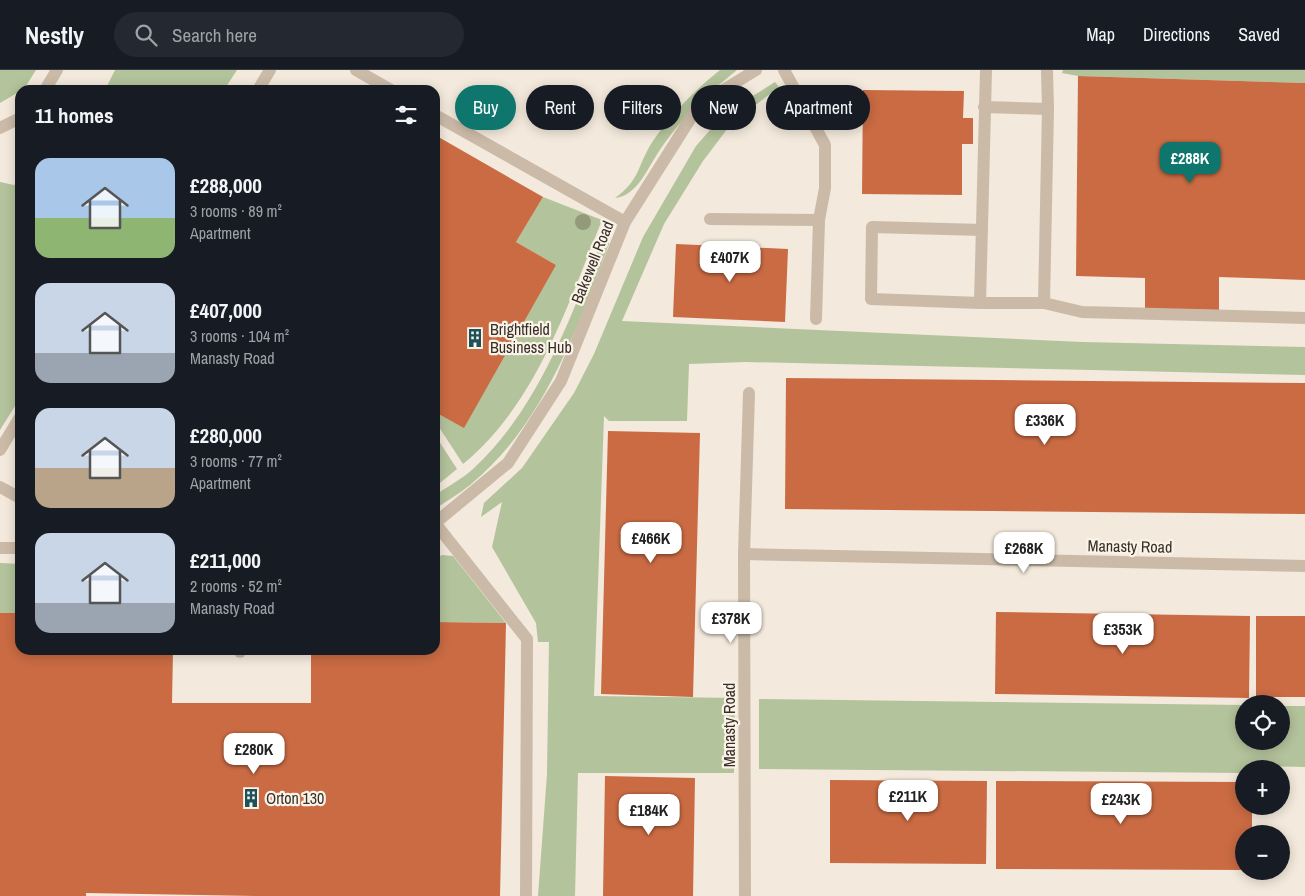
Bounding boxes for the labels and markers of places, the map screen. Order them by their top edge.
pin: £288K [1155,142,1225,184]
pin: £407K [695,240,765,283]
place label: Brightfield Business Hub [490,318,572,358]
building icon: Brightfield Business Hub [464,327,486,349]
pin: £336K [1010,404,1080,446]
pin: £466K [616,522,686,564]
pin: £268K [989,532,1059,574]
pin: £378K [696,602,766,644]
pin: £353K [1088,612,1158,655]
pin: £280K [219,732,289,775]
pin: £211K [873,780,943,822]
pin: £243K [1086,782,1156,825]
building icon: Orton 130 [240,787,262,809]
place label: Orton 130 [266,787,324,809]
pin: £184K [614,794,684,836]

